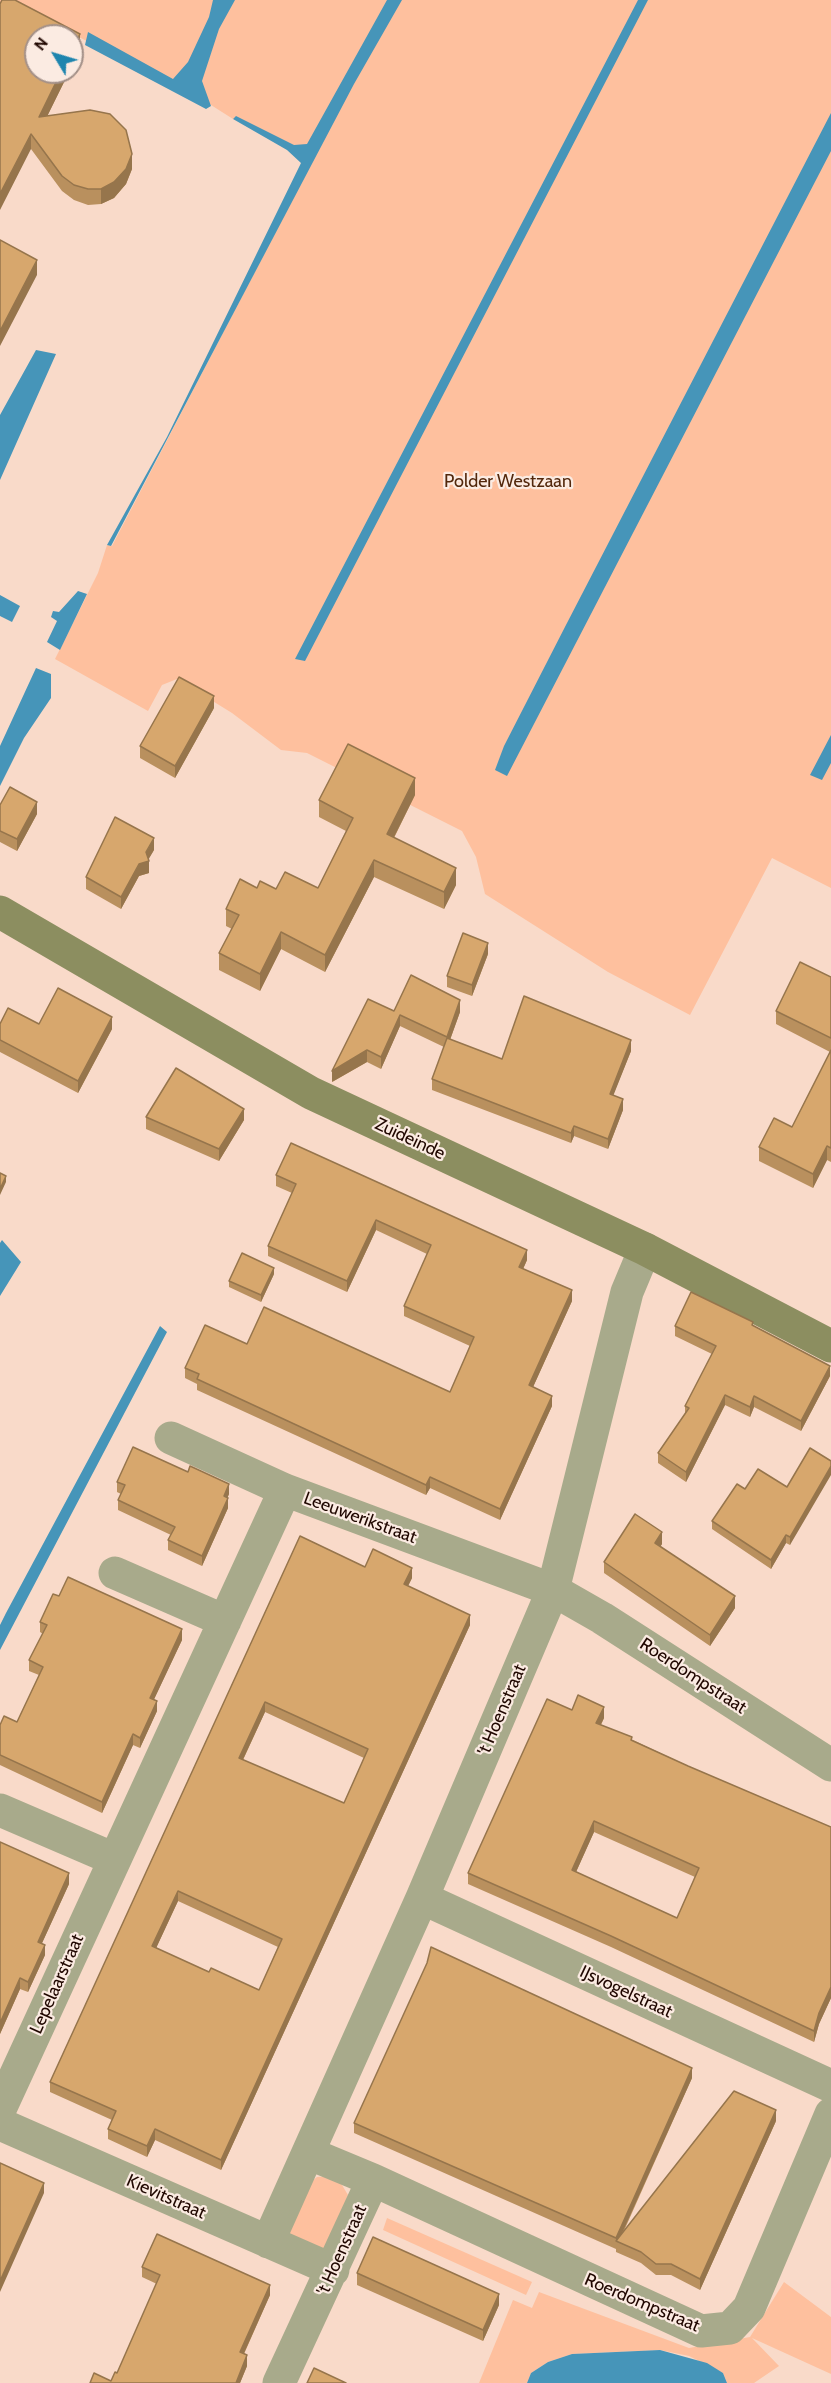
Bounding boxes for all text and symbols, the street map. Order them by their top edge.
north arrow [24,24,84,84]
text: N [30,34,52,54]
park label: Polder Westzaan [444,471,572,493]
street label: Zuideinde [372,1113,448,1165]
street label: Leeuwerikstraat [301,1488,419,1548]
street label: Roerdompstraat [636,1633,750,1719]
street label: 't Hoenstraat [473,1661,531,1759]
street label: Lepelaarstraat [25,1931,89,2037]
street label: IJsvogelstraat [576,1961,676,2023]
street label: Kievitstraat [123,2170,209,2224]
street label: 't Hoenstraat [312,2201,372,2299]
street label: Roerdompstraat [581,2269,703,2337]

